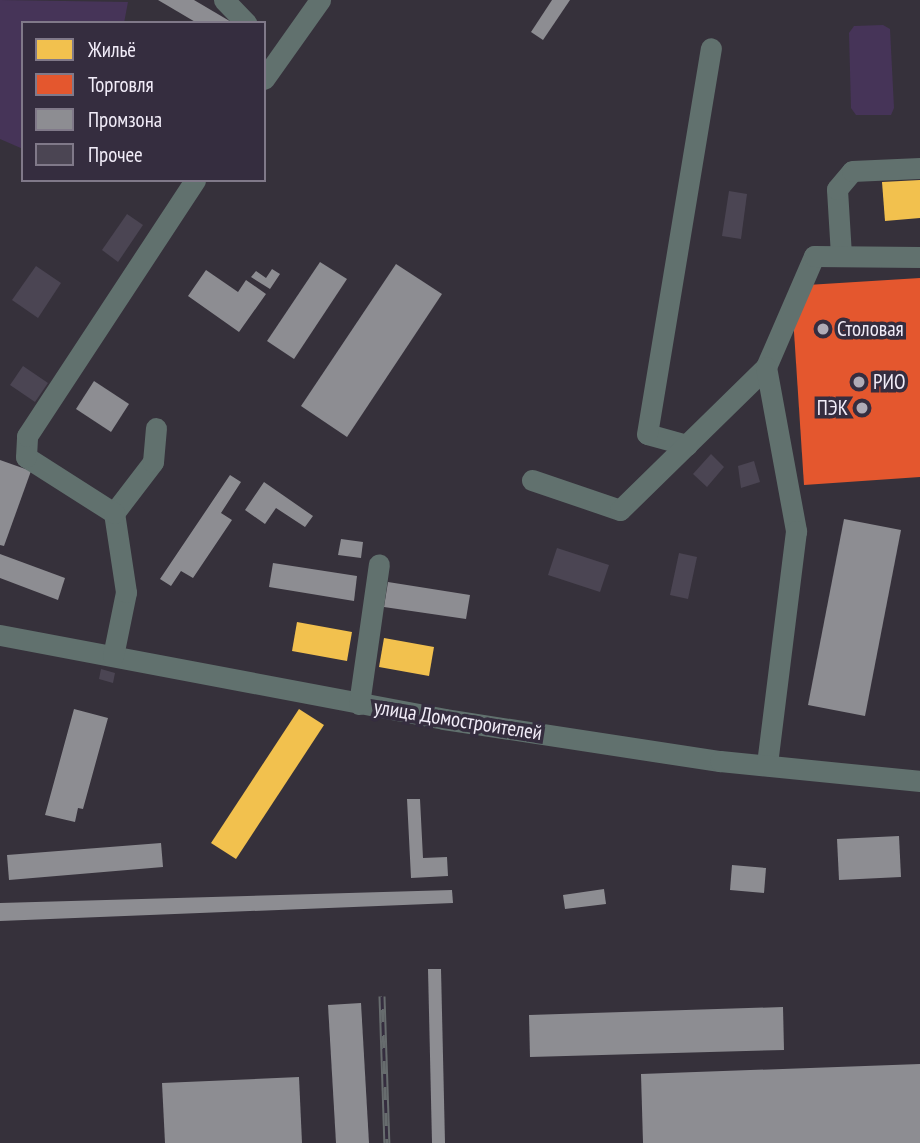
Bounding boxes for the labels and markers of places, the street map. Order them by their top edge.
place label: Столовая [837,316,904,342]
marker: Столовая [815,321,831,337]
place label: РИО [873,369,905,395]
marker: РИО [851,374,867,390]
place label: ПЭК [817,395,848,421]
marker: ПЭК [854,400,870,416]

